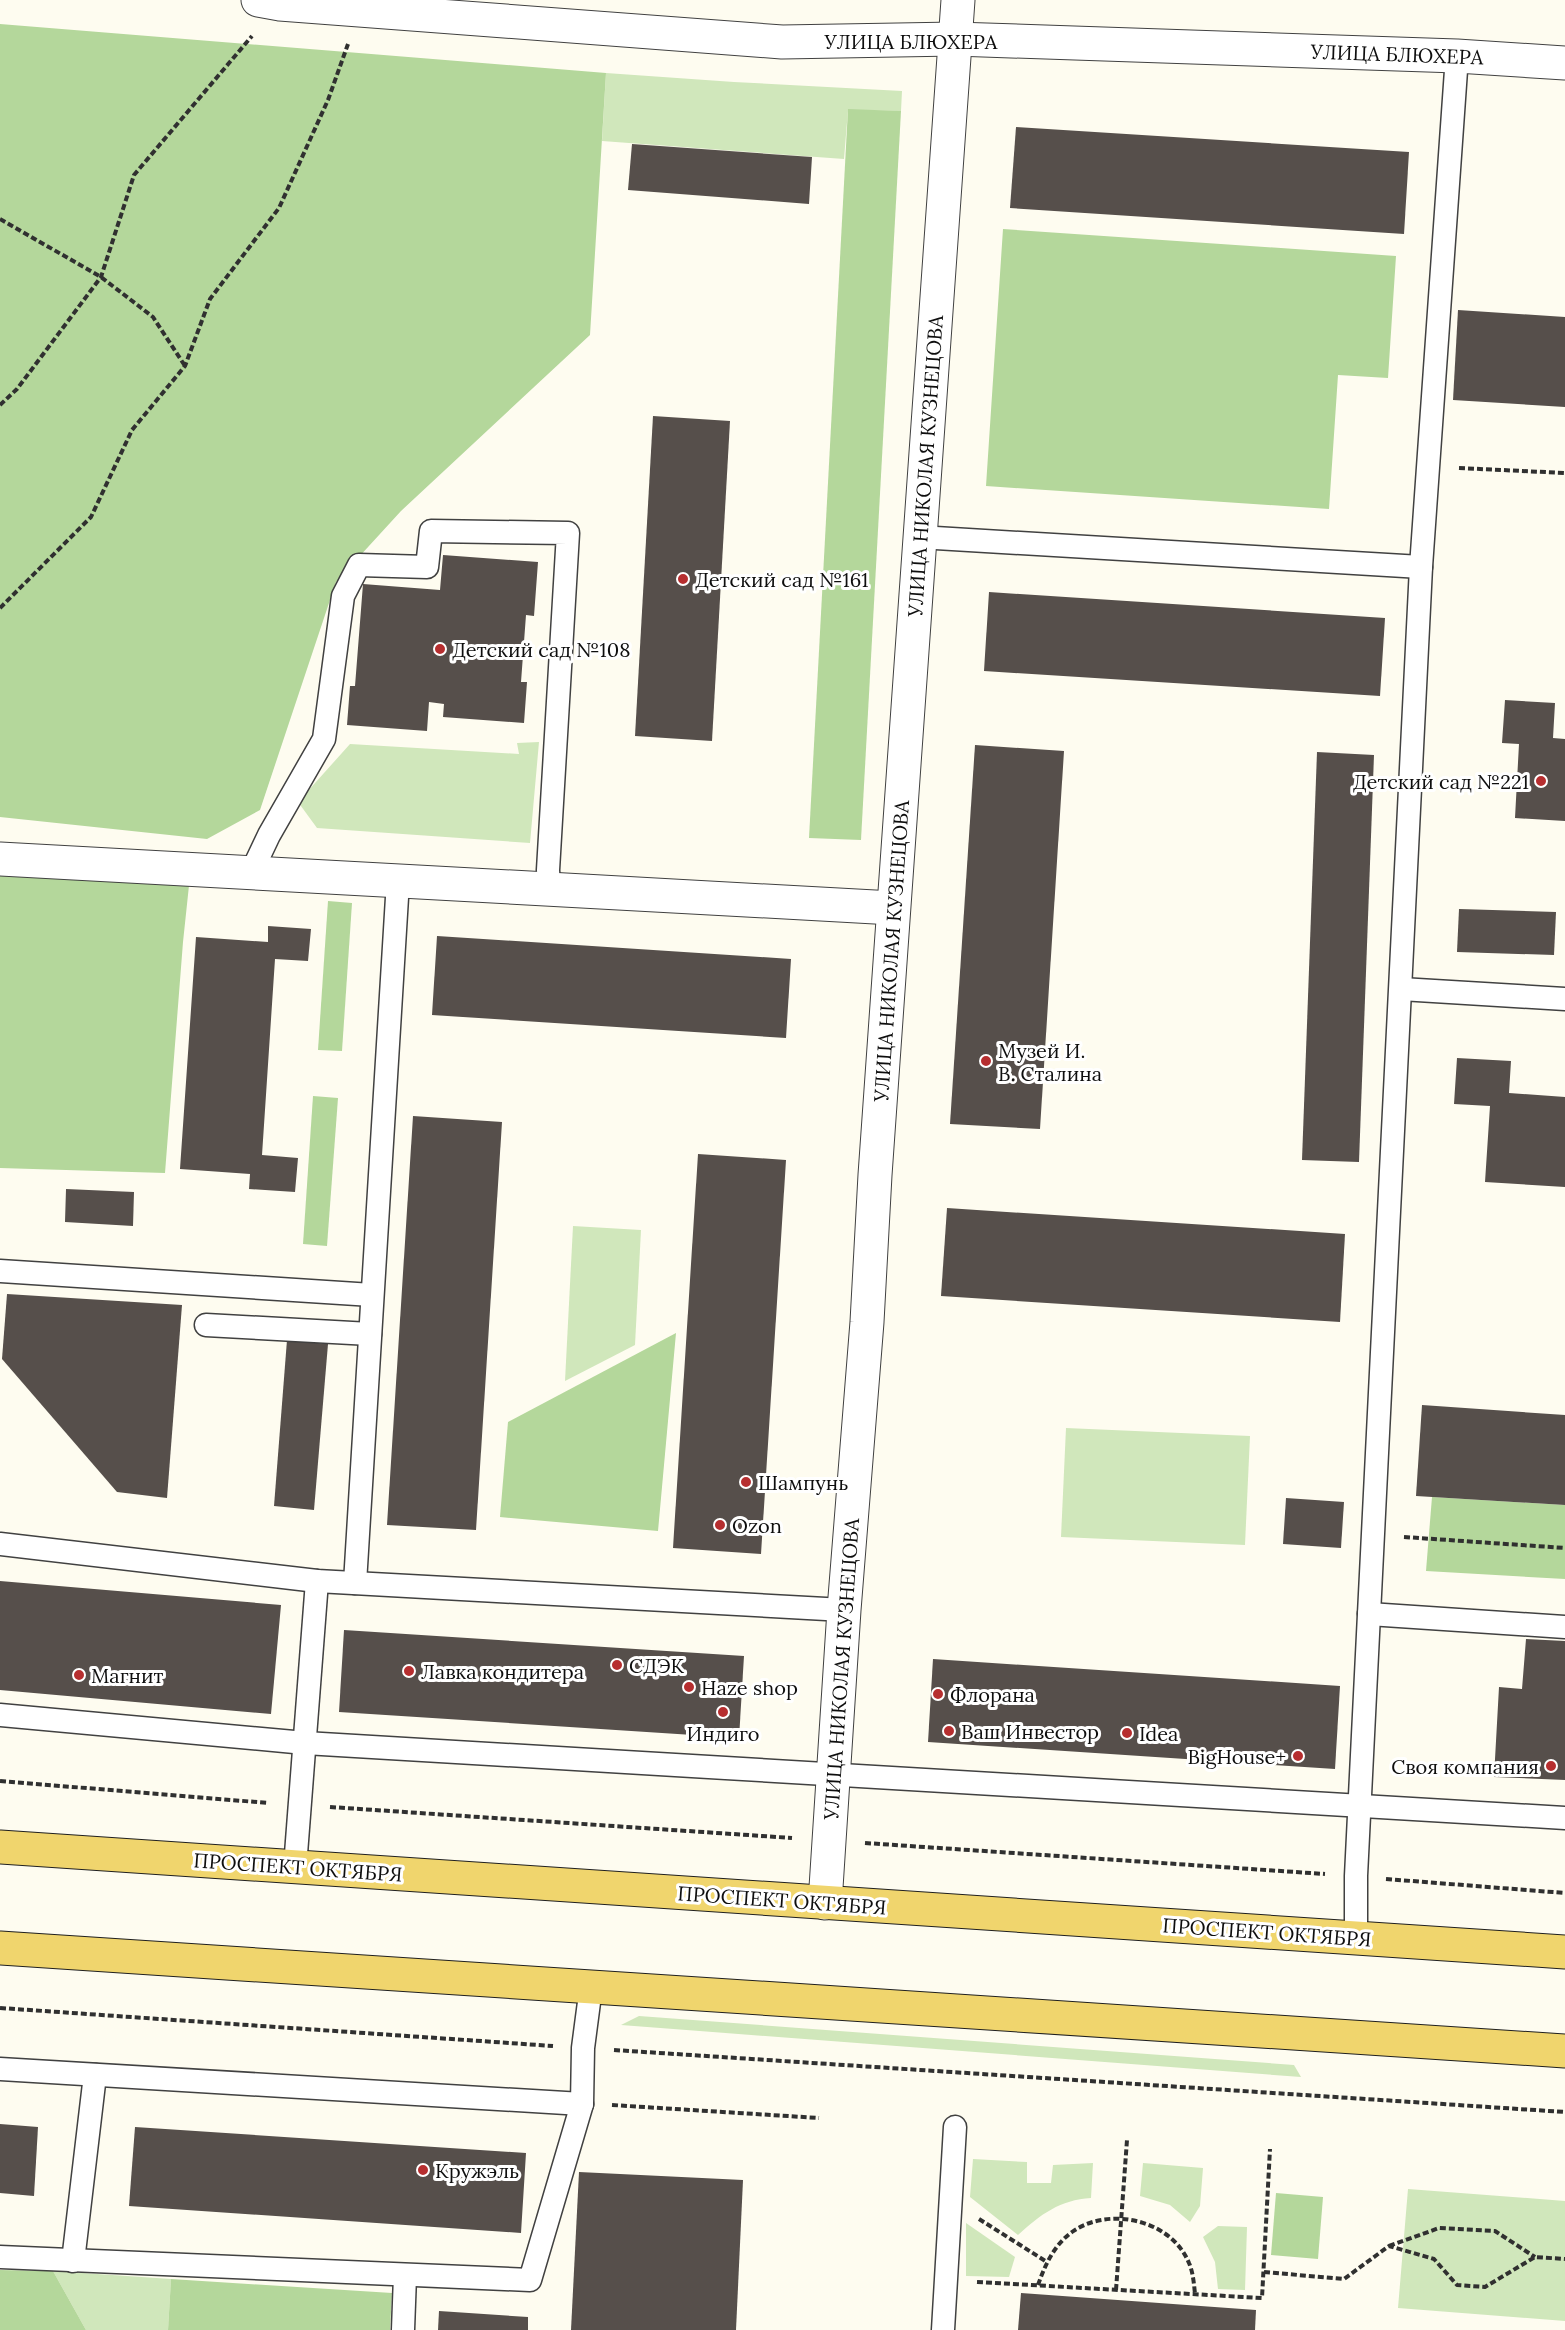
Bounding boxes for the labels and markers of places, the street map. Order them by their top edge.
place label: Детский сад №161 [695,567,869,592]
marker: Детский сад №161 [676,572,690,586]
place label: Детский сад №108 [452,637,630,662]
marker: Детский сад №108 [433,642,447,656]
place label: Детский сад №221 [1353,769,1529,794]
marker: Детский сад №221 [1534,774,1548,788]
place label: Музей И. В. Сталина [998,1038,1102,1086]
marker: Музей И. В. Сталина [979,1054,993,1068]
place label: Шампунь [758,1470,848,1495]
marker: Шампунь [739,1475,753,1489]
place label: Ozon [732,1513,782,1538]
marker: Ozon [713,1518,727,1532]
place label: СДЭК [629,1653,685,1678]
marker: СДЭК [610,1658,624,1672]
place label: Лавка кондитера [421,1659,584,1684]
place label: Магнит [91,1663,163,1688]
marker: Лавка кондитера [402,1664,416,1678]
marker: Магнит [72,1668,86,1682]
place label: Haze shop [701,1675,798,1700]
marker: Haze shop [682,1680,696,1694]
place label: Флорана [950,1682,1035,1707]
marker: Флорана [931,1687,945,1701]
marker: Индиго [716,1705,730,1719]
place label: Ваш Инвестор [961,1719,1099,1744]
place label: Индиго [687,1721,759,1746]
place label: Idea [1139,1721,1178,1746]
marker: Ваш Инвестор [942,1724,956,1738]
marker: Idea [1120,1726,1134,1740]
place label: BigHouse+ [1188,1744,1286,1769]
marker: BigHouse+ [1291,1749,1305,1763]
place label: Своя компания [1391,1754,1539,1779]
marker: Своя компания [1544,1759,1558,1773]
place label: Кружэль [435,2158,519,2183]
marker: Кружэль [416,2163,430,2177]

